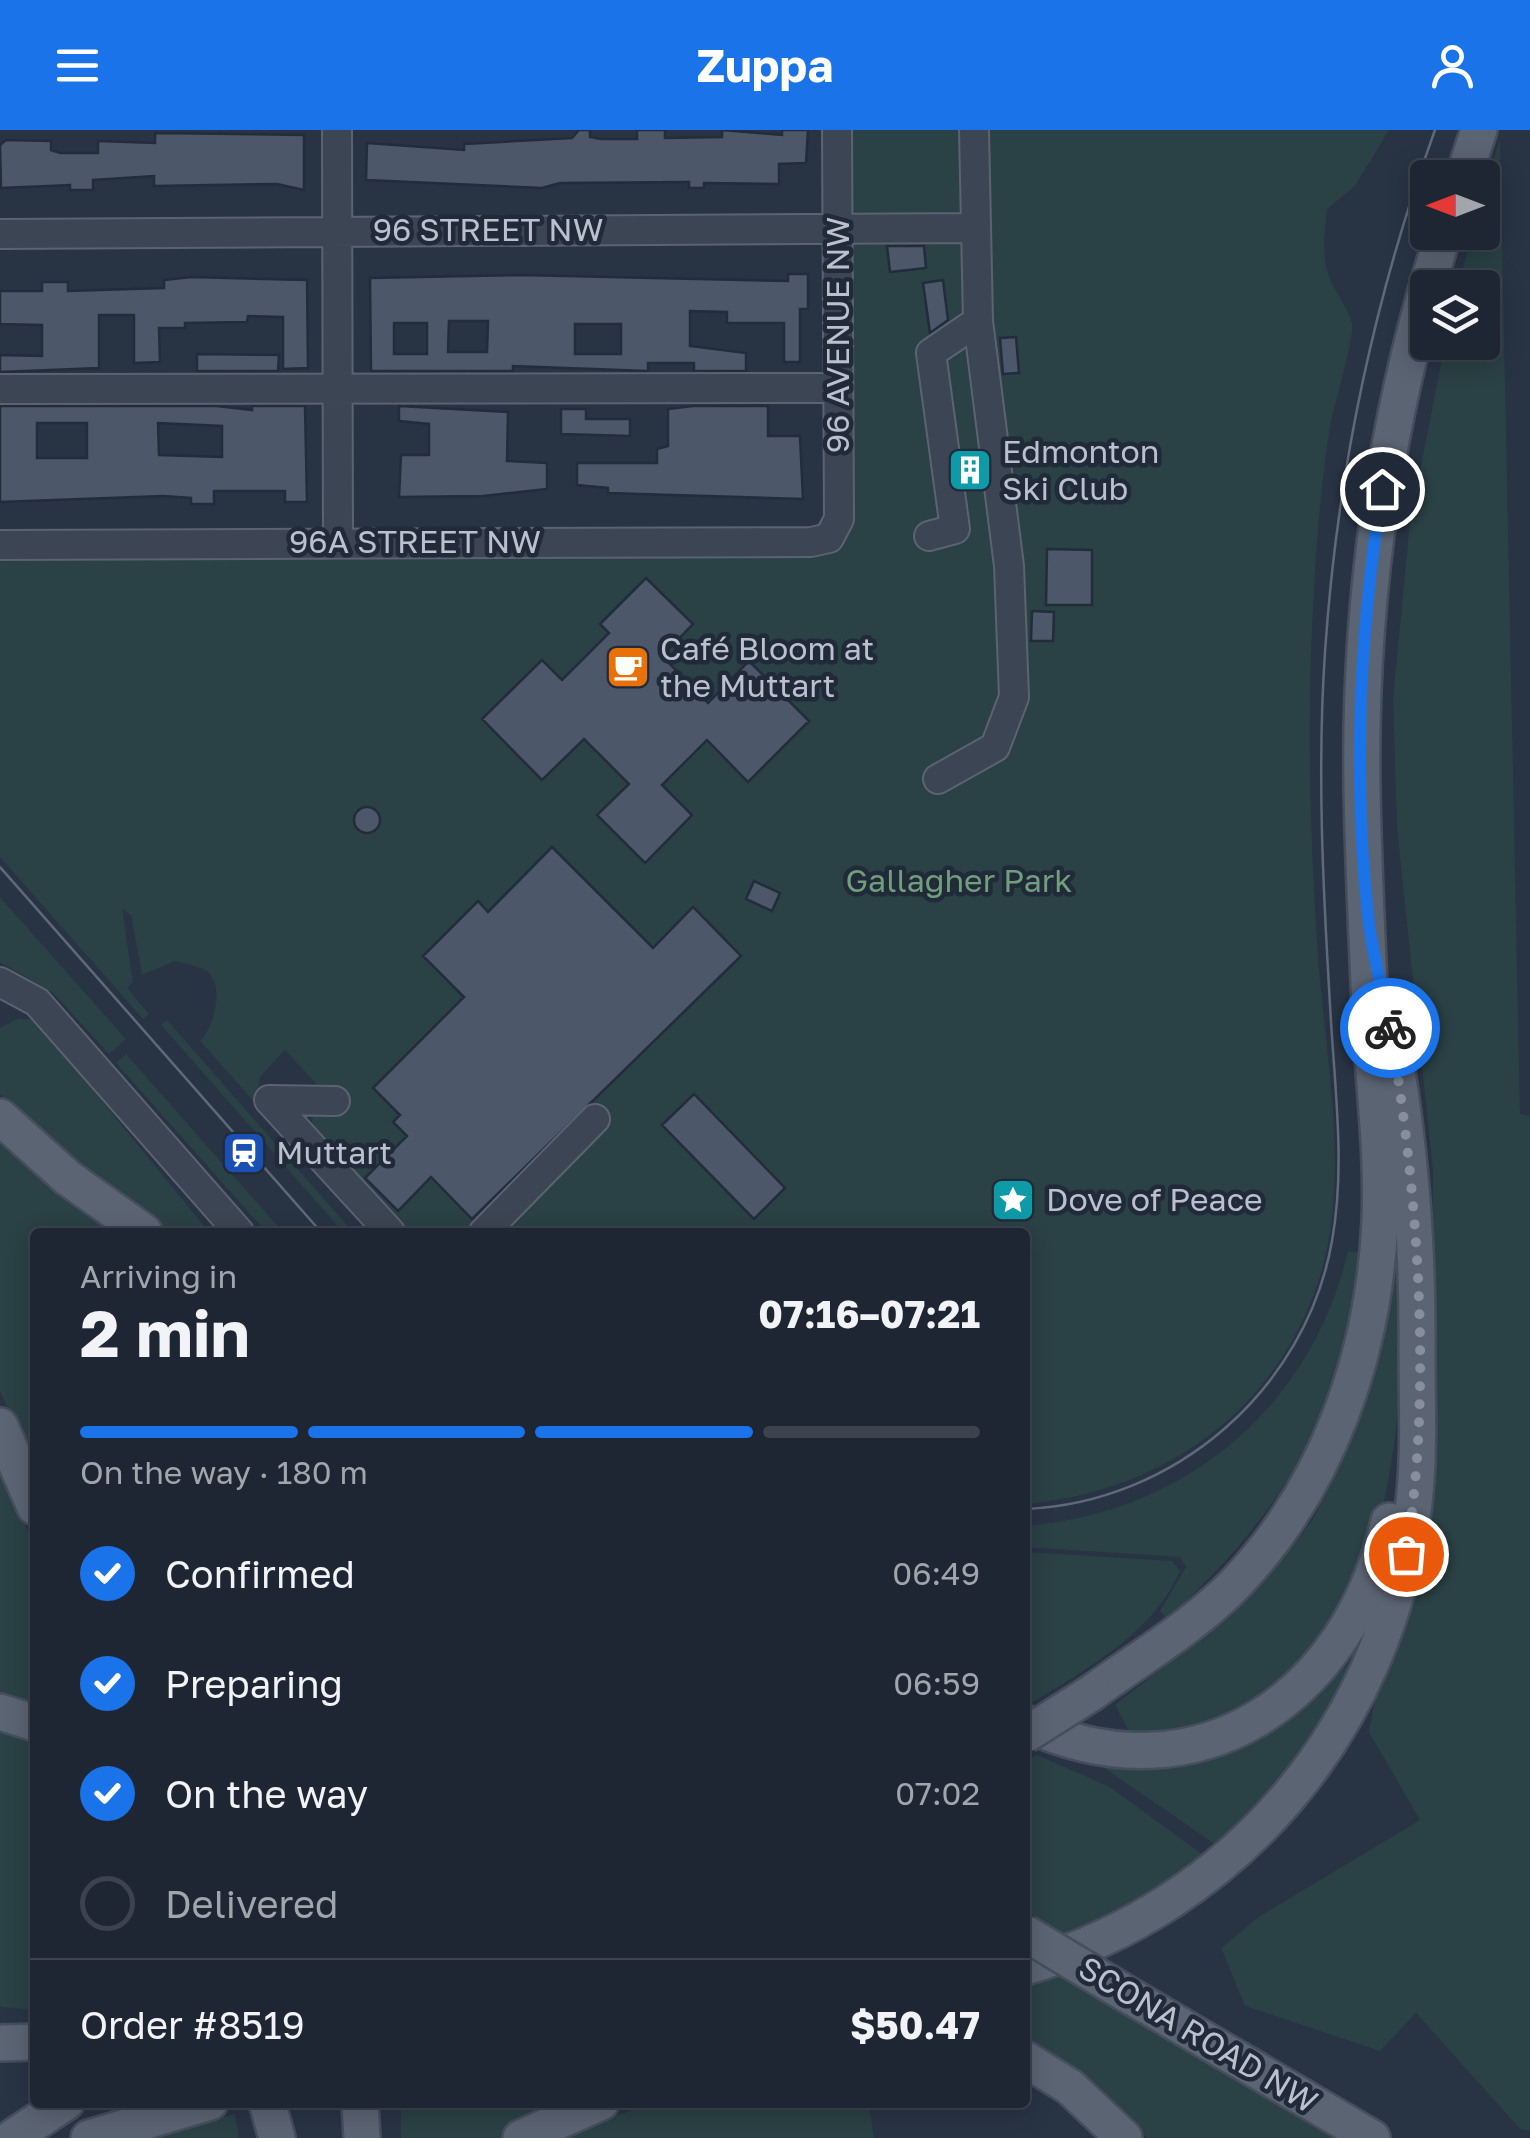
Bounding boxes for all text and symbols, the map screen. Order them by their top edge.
icon: menu [50,38,105,93]
text: Zuppa [697,38,833,92]
icon: person [1425,38,1480,93]
north arrow [1410,160,1500,250]
map controls [1410,160,1500,360]
street label: 96 STREET NW [373,210,603,248]
street label: 96 AVENUE NW [818,217,856,453]
button: layers [1410,270,1500,360]
place label: Edmonton Ski Club [1002,432,1159,507]
building icon: Edmonton Ski Club [947,447,993,493]
pin [1340,447,1425,532]
icon: home [1355,462,1410,517]
street label: 96A STREET NW [289,522,541,560]
place label: Café Bloom at the Muttart [660,629,874,704]
cafe icon: Café Bloom at the Muttart [605,644,651,690]
park label: Gallagher Park [846,861,1072,899]
courier [1340,978,1440,1078]
icon: bike [1363,1001,1418,1056]
station icon: Muttart [221,1130,267,1176]
place label: Muttart [276,1133,392,1171]
place icon: Dove of Peace [990,1177,1036,1223]
place label: Dove of Peace [1046,1180,1263,1218]
text: Arriving in [80,1257,237,1295]
text: 07:16–07:21 [758,1291,980,1336]
text: 2 min [80,1293,250,1371]
text: On the way · 180 m [80,1453,368,1491]
pin [1364,1512,1449,1597]
icon: bag [1379,1527,1434,1582]
icon: check [80,1546,135,1601]
text: Confirmed [165,1551,355,1596]
text: 06:49 [892,1554,980,1592]
icon: check [80,1656,135,1711]
text: Preparing [165,1661,343,1706]
text: 06:59 [893,1664,980,1702]
icon: check [80,1766,135,1821]
text: On the way [165,1771,368,1816]
text: 07:02 [895,1774,980,1812]
text: Delivered [165,1881,338,1926]
street label: SCONA ROAD NW [1072,1948,1325,2120]
text: Order #8519 [80,2002,305,2047]
text: $50.47 [850,2002,980,2047]

